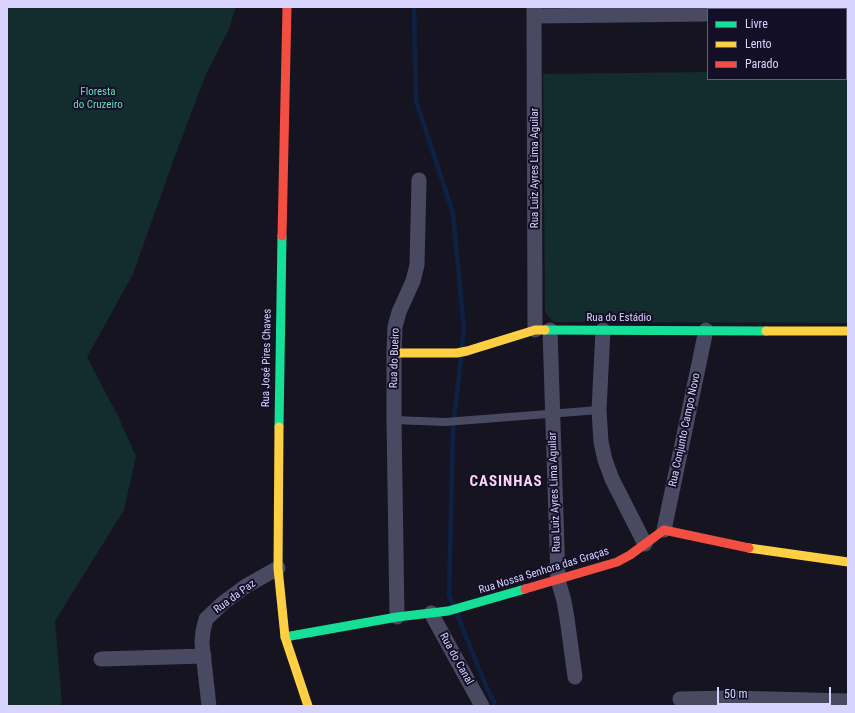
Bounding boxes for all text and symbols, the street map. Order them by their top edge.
legend [707,8,847,80]
text: Livre [745,17,768,31]
text: Lento [745,37,772,51]
text: Parado [745,57,778,71]
park label: Floresta do Cruzeiro [73,85,123,111]
street label: Rua Luiz Ayres Lima Aguilar [528,108,542,228]
street label: Rua José Pires Chaves [260,309,274,407]
street label: Rua do Estádio [587,311,651,325]
street label: Rua do Bueiro [387,328,403,388]
street label: Rua Conjunto Campo Novo [666,372,704,488]
street label: Rua Luiz Ayres Lima Aguilar [546,432,564,552]
district label: CASINHAS [469,473,543,491]
street label: Rua Nossa Senhora das Graças [477,545,611,597]
street label: Rua da Paz [212,577,258,617]
street label: Rua do Canal [436,631,476,687]
scale bar [719,679,833,705]
text: 50 m [724,687,748,701]

